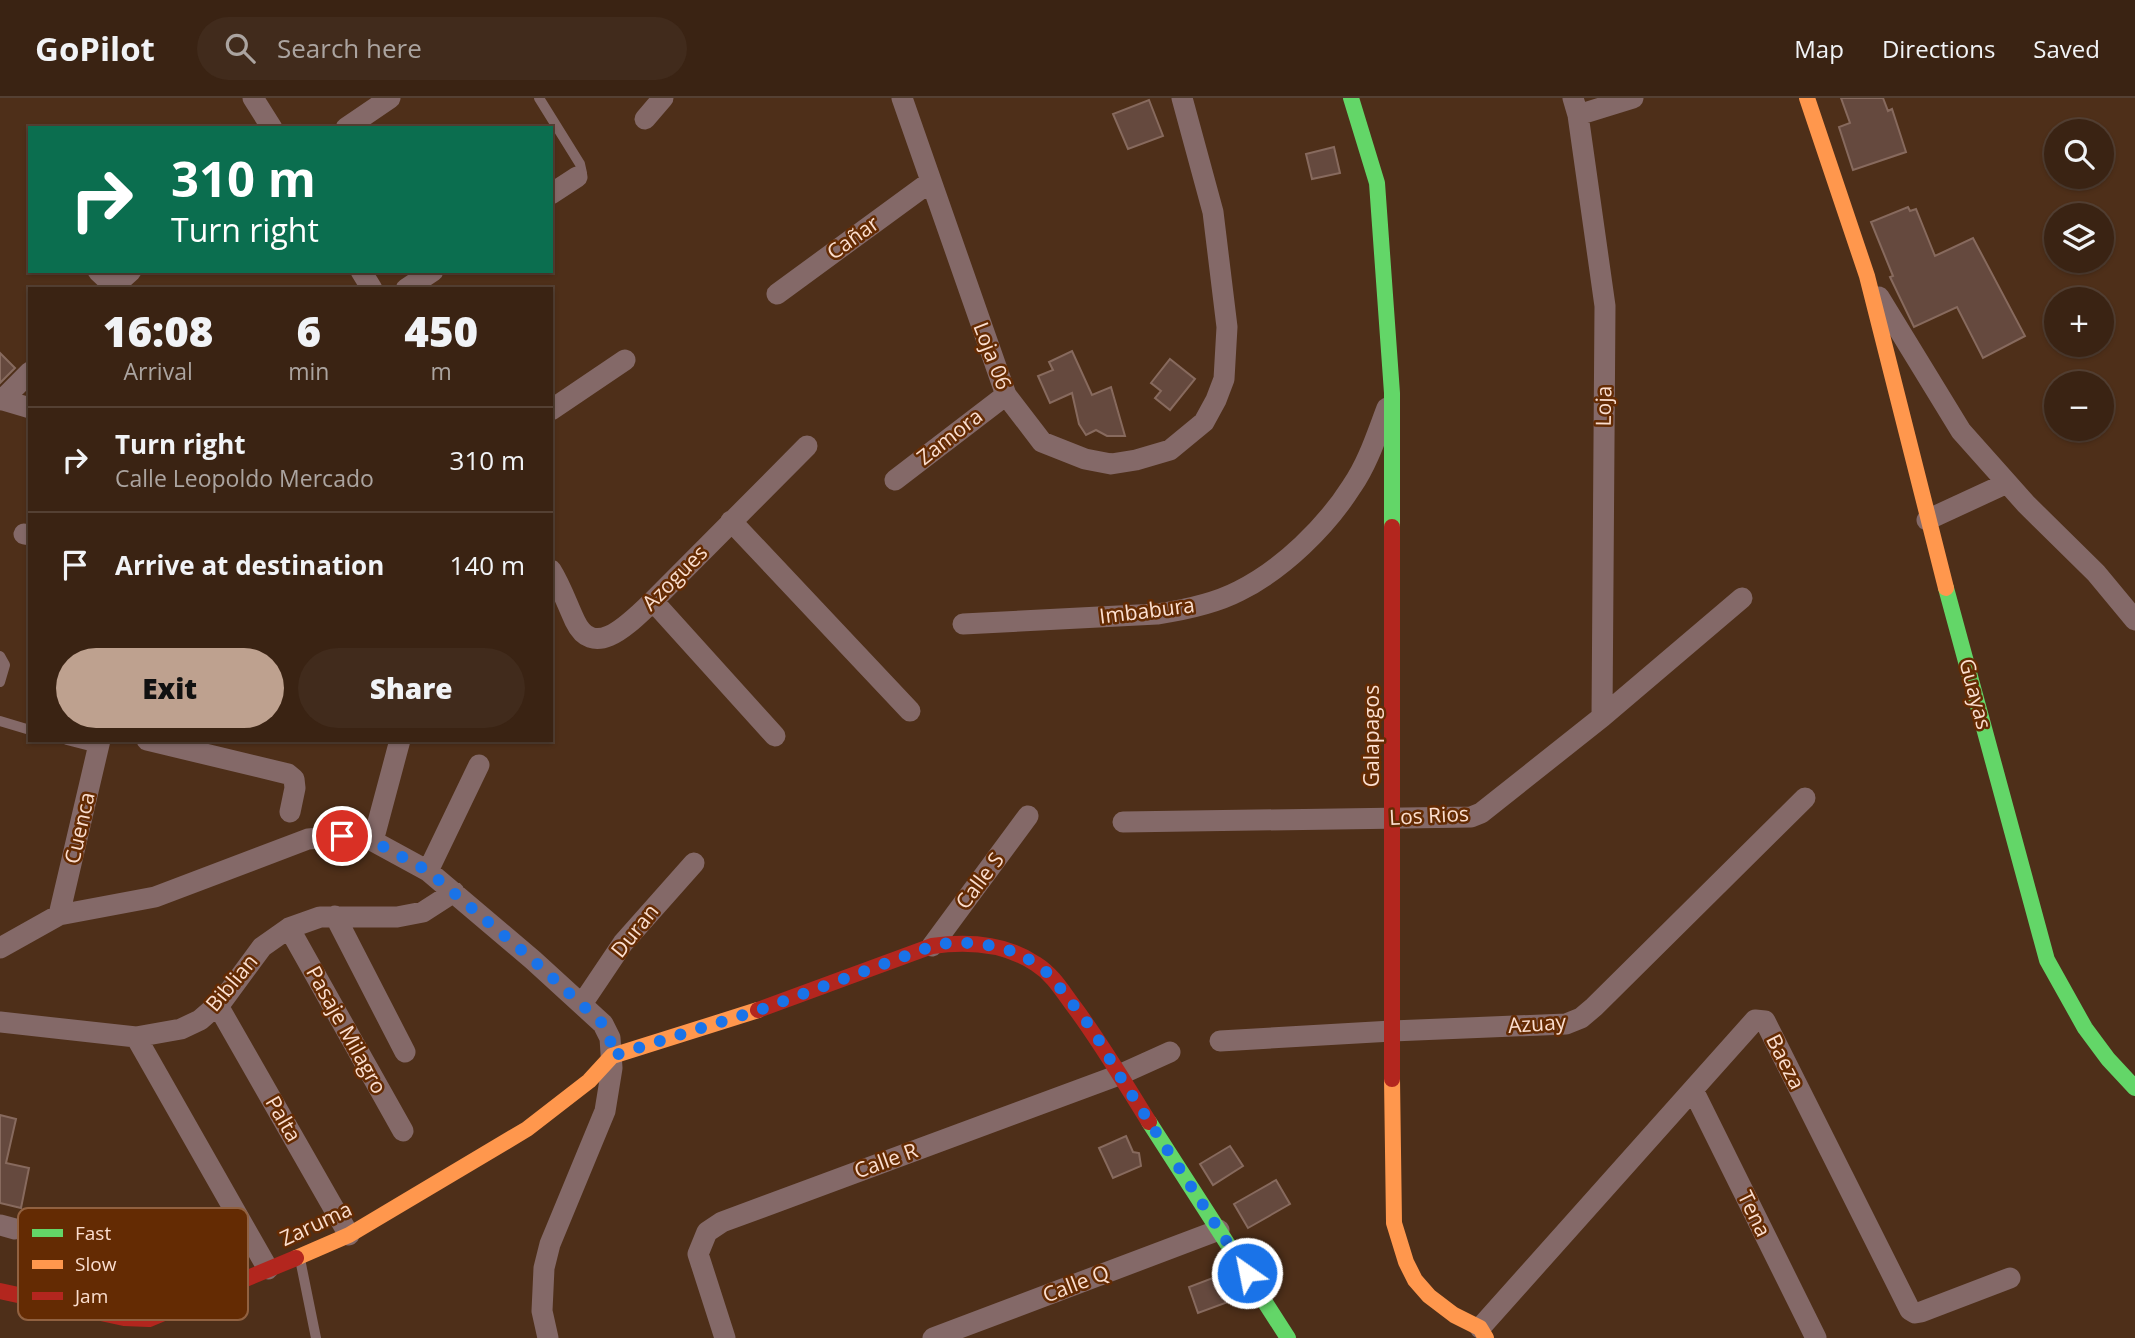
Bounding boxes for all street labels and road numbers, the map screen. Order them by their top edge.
street label: Cañar [821,209,884,266]
street label: Loja 06 [967,318,1019,393]
street label: Loja [1589,385,1617,427]
street label: Zamora [911,402,988,471]
street label: Azogues [635,538,713,616]
street label: Imbabura [1098,590,1196,630]
street label: Guayas [1953,655,1999,732]
street label: Galapagos [1357,685,1385,787]
street label: Cuenca [57,789,101,866]
street label: Los Rios [1388,799,1470,831]
street label: Calle S [949,846,1010,914]
street label: Duran [604,898,664,963]
street label: Biblian [199,948,263,1017]
street label: Pasaje Milagro [300,960,394,1099]
street label: Azuay [1507,1007,1567,1039]
street label: Baeza [1760,1029,1812,1094]
street label: Palta [260,1090,308,1147]
street label: Calle R [850,1136,921,1184]
street label: Tena [1732,1186,1778,1241]
street label: Zaruma [275,1194,356,1252]
street label: Calle Q [1038,1258,1113,1309]

